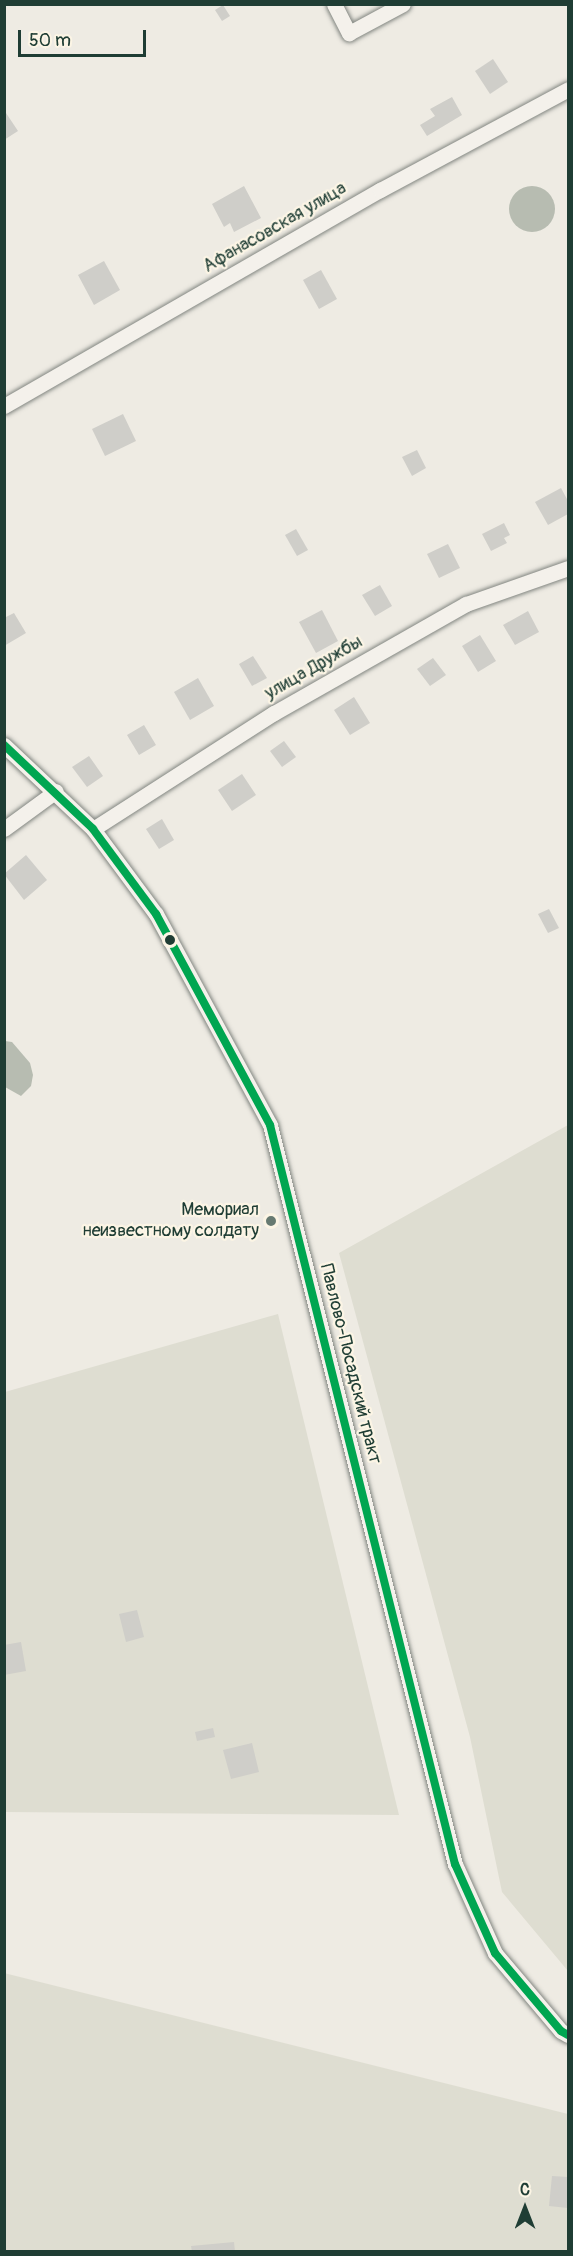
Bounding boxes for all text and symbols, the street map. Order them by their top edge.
scale bar [21,18,148,56]
text: 50 m [29,29,71,52]
street label: Афанасовская улица [200,178,350,278]
street label: улица Дружбы [261,631,367,705]
unlabelled marker [164,934,176,946]
place label: Мемориал неизвестному солдату [83,1200,259,1242]
marker: Мемориал неизвестному солдату [264,1214,278,1228]
street label: Павлово-Посадский тракт [315,1262,385,1466]
north arrow [495,2178,555,2238]
text: С [520,2180,530,2200]

